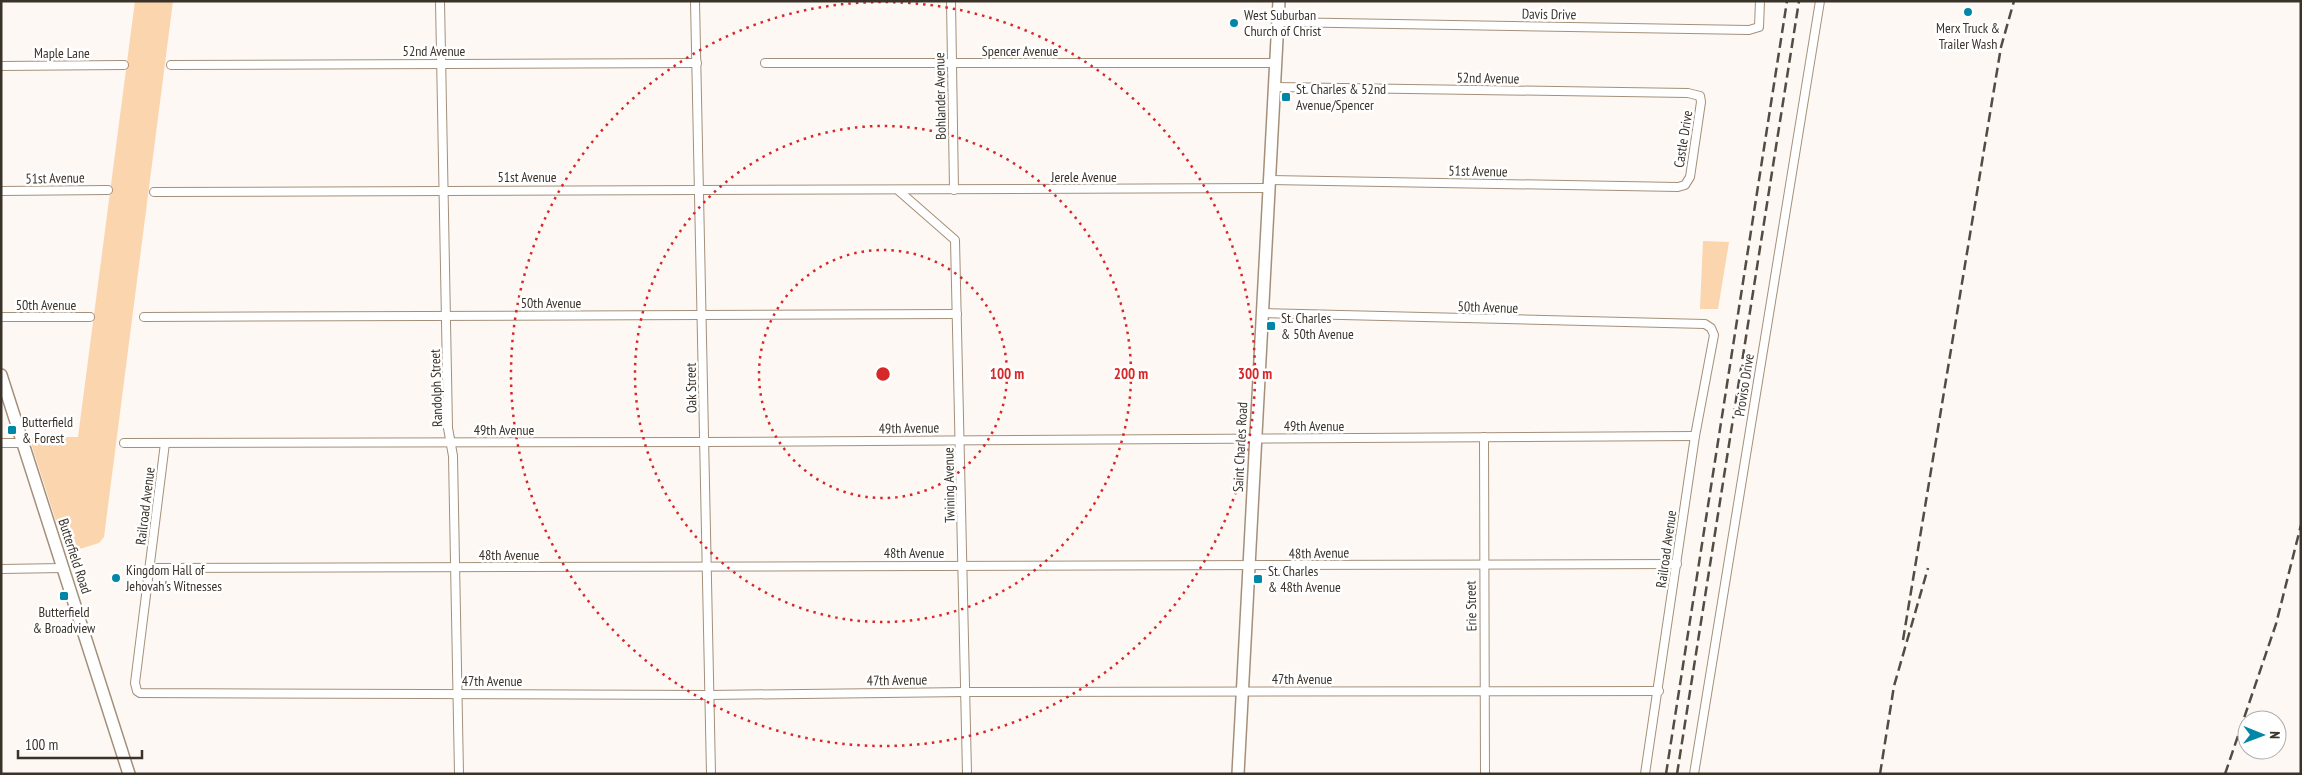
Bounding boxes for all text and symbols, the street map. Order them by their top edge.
street label: Davis Drive [1522,5,1577,23]
place label: West Suburban Church of Christ [1244,6,1321,40]
marker: Merx Truck & Trailer Wash [1962,6,1974,18]
marker: West Suburban Church of Christ [1228,17,1240,29]
place label: Merx Truck & Trailer Wash [1936,19,2000,53]
street label: 52nd Avenue [403,42,466,60]
street label: Spencer Avenue [982,42,1058,60]
street label: Maple Lane [34,44,90,62]
street label: Bohlander Avenue [930,52,950,140]
street label: 52nd Avenue [1456,68,1520,88]
place label: St. Charles & 52nd Avenue/Spencer [1296,80,1386,114]
marker: St. Charles & 52nd Avenue/Spencer [1280,91,1292,103]
street label: Castle Drive [1670,109,1696,169]
street label: 51st Avenue [1448,161,1508,181]
street label: 51st Avenue [25,168,85,188]
street label: 51st Avenue [497,168,557,186]
street label: Jerele Avenue [1050,168,1117,186]
street label: 50th Avenue [521,294,582,312]
street label: 50th Avenue [16,296,77,314]
street label: 50th Avenue [1457,297,1519,317]
place label: St. Charles & 50th Avenue [1281,309,1354,343]
marker: St. Charles & 50th Avenue [1265,320,1277,332]
street label: Randolph Street [426,349,446,427]
street label: Proviso Drive [1730,352,1758,418]
street label: Oak Street [682,363,700,413]
text: 100 m [990,364,1024,383]
text: 200 m [1114,364,1148,383]
text: 300 m [1238,364,1272,383]
centre of rings [874,365,892,383]
street label: Saint Charles Road [1229,401,1251,493]
place label: Butterfield & Forest [22,413,73,447]
street label: 49th Avenue [1284,417,1345,435]
street label: 49th Avenue [879,418,940,438]
street label: 49th Avenue [474,421,535,439]
marker: Butterfield & Forest [6,424,18,436]
street label: Twining Avenue [939,447,959,523]
street label: Railroad Avenue [131,466,159,546]
street label: Railroad Avenue [1652,509,1680,589]
street label: Butterfield Road [54,516,96,596]
street label: 48th Avenue [1289,543,1350,563]
street label: 48th Avenue [884,544,945,562]
street label: 48th Avenue [479,546,540,564]
place label: Kingdom Hall of Jehovah's Witnesses [125,561,222,595]
place label: St. Charles & 48th Avenue [1268,562,1341,596]
marker: Kingdom Hall of Jehovah's Witnesses [110,572,122,584]
marker: St. Charles & 48th Avenue [1252,573,1264,585]
street label: Erie Street [1462,580,1480,631]
marker: Butterfield & Broadview [58,590,70,602]
place label: Butterfield & Broadview [33,603,96,637]
street label: 47th Avenue [867,670,928,690]
street label: 47th Avenue [1272,670,1332,688]
street label: 47th Avenue [462,672,522,690]
north arrow [2237,710,2287,760]
scale bar [18,728,141,760]
text: N [2266,731,2284,739]
text: 100 m [25,735,58,754]

